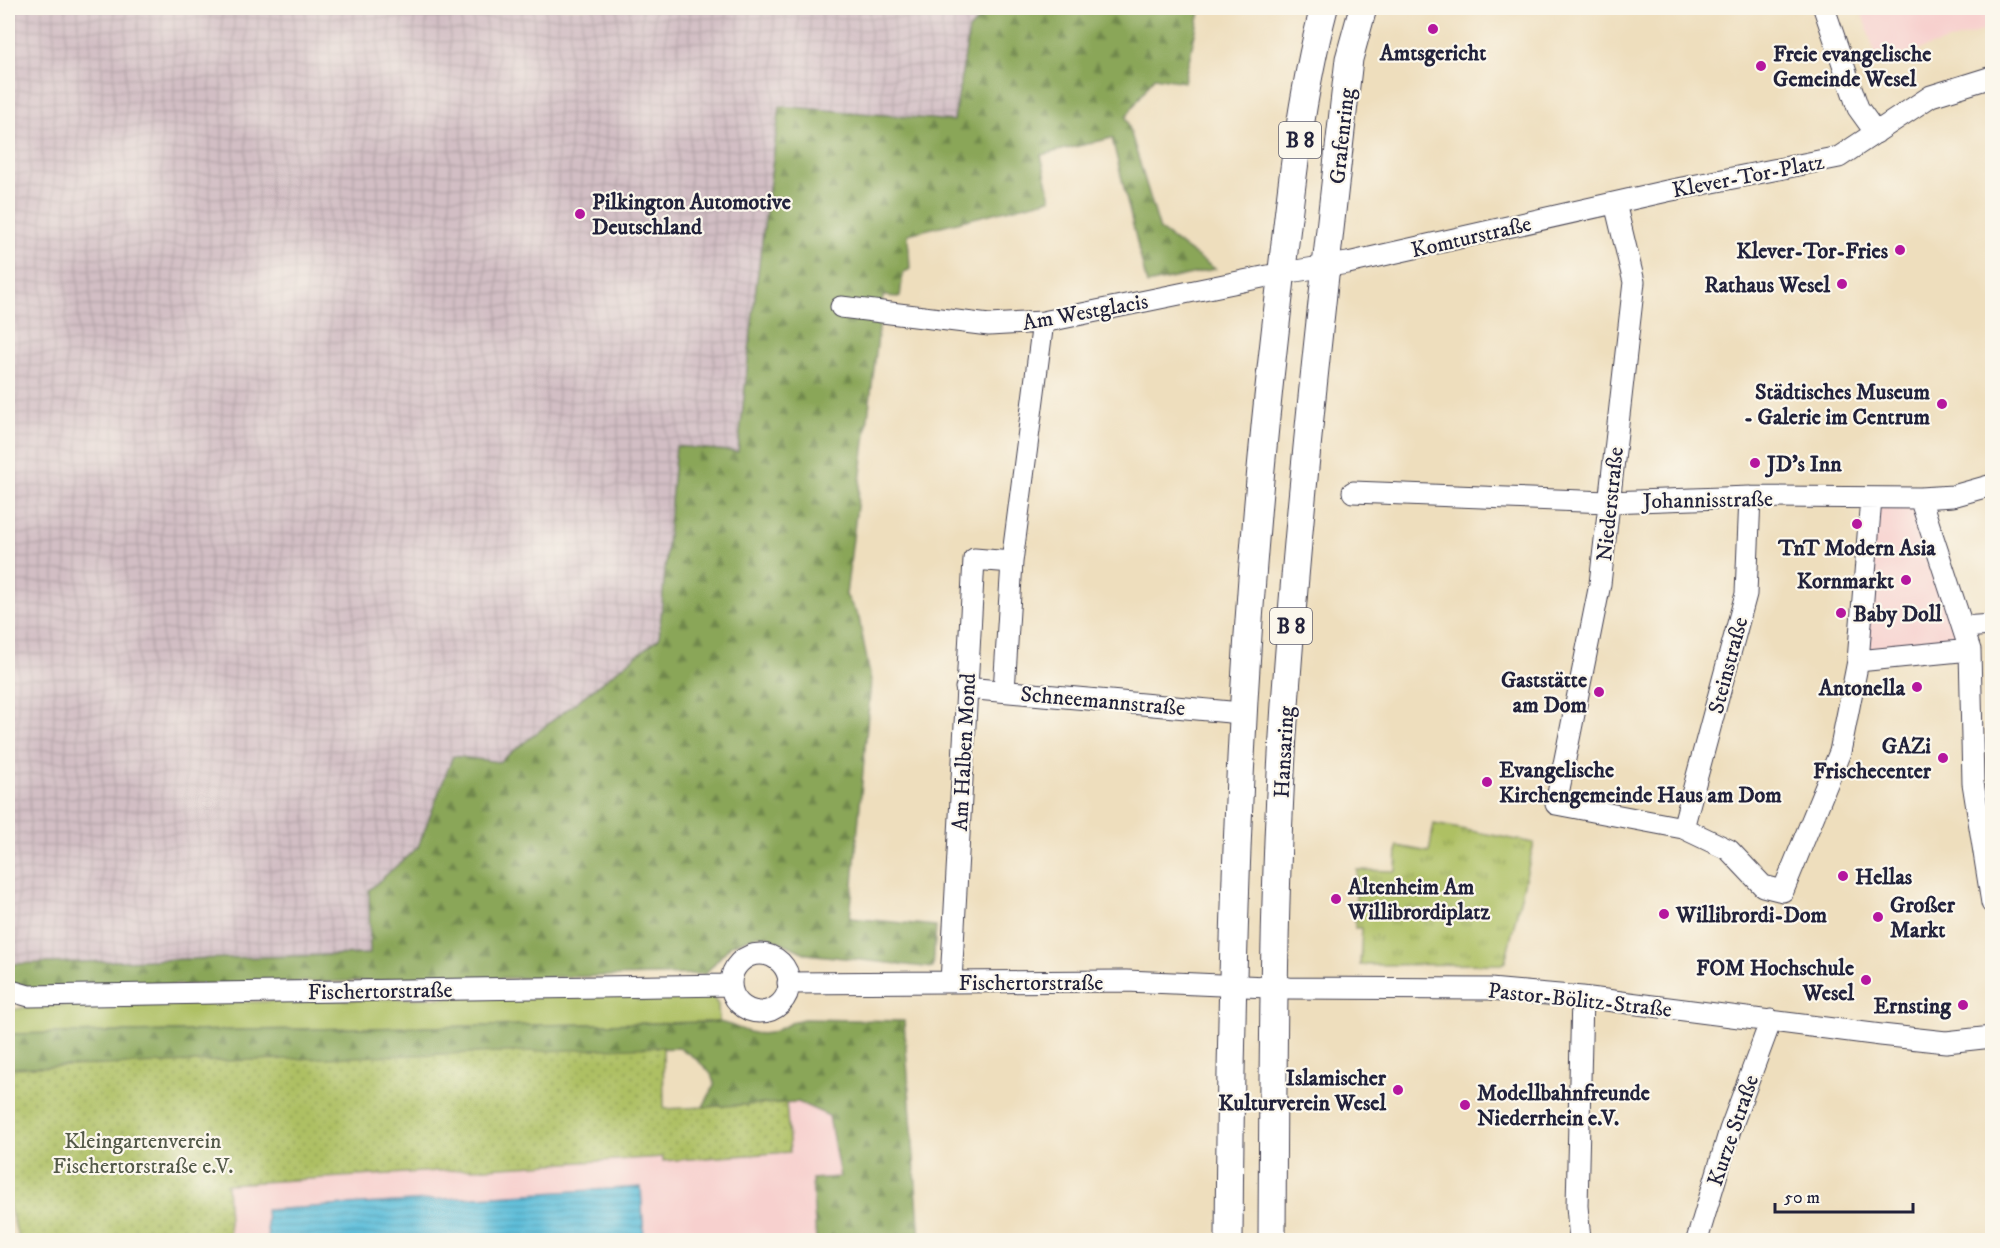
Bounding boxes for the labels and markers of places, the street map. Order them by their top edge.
marker: Amtsgericht [1426,22,1440,36]
place label: Amtsgericht [1379,40,1486,67]
place label: Freie evangelische Gemeinde Wesel [1773,41,1931,93]
marker: Freie evangelische Gemeinde Wesel [1754,59,1768,73]
place label: Pilkington Automotive Deutschland [592,189,791,241]
marker: Pilkington Automotive Deutschland [573,207,587,221]
place label: Klever-Tor-Fries [1736,238,1889,265]
marker: Klever-Tor-Fries [1893,243,1907,257]
place label: Rathaus Wesel [1704,272,1830,299]
marker: Rathaus Wesel [1835,277,1849,291]
place label: Städtisches Museum - Galerie im Centrum [1744,379,1930,431]
marker: Städtisches Museum - Galerie im Centrum [1935,397,1949,411]
place label: JD's Inn [1764,451,1842,478]
marker: JD's Inn [1748,456,1762,470]
marker: TnT Modern Asia [1850,517,1864,531]
place label: TnT Modern Asia [1777,535,1936,562]
place label: Kornmarkt [1797,568,1894,595]
marker: Kornmarkt [1899,573,1913,587]
place label: Baby Doll [1853,601,1942,628]
marker: Baby Doll [1834,606,1848,620]
place label: Gaststätte am Dom [1501,667,1587,719]
place label: Antonella [1818,675,1906,702]
marker: Antonella [1910,680,1924,694]
marker: Gaststätte am Dom [1592,685,1606,699]
place label: GAZi Frischecenter [1813,733,1932,785]
marker: GAZi Frischecenter [1936,751,1950,765]
place label: Evangelische Kirchengemeinde Haus am Dom [1499,757,1782,809]
marker: Evangelische Kirchengemeinde Haus am Dom [1480,775,1494,789]
place label: Hellas [1855,864,1913,891]
marker: Hellas [1836,869,1850,883]
place label: Altenheim Am Willibrordiplatz [1347,874,1490,926]
marker: Altenheim Am Willibrordiplatz [1329,892,1343,906]
place label: Großer Markt [1890,892,1956,944]
place label: Willibrordi-Dom [1675,902,1827,929]
marker: Willibrordi-Dom [1657,907,1671,921]
marker: Großer Markt [1871,910,1885,924]
place label: FOM Hochschule Wesel [1696,955,1854,1007]
marker: FOM Hochschule Wesel [1859,973,1873,987]
place label: Ernsting [1873,993,1952,1020]
marker: Ernsting [1956,998,1970,1012]
place label: Islamischer Kulturverein Wesel [1218,1065,1387,1117]
place label: Modellbahnfreunde Niederrhein e.V. [1477,1080,1650,1132]
marker: Islamischer Kulturverein Wesel [1391,1083,1405,1097]
marker: Modellbahnfreunde Niederrhein e.V. [1458,1098,1472,1112]

